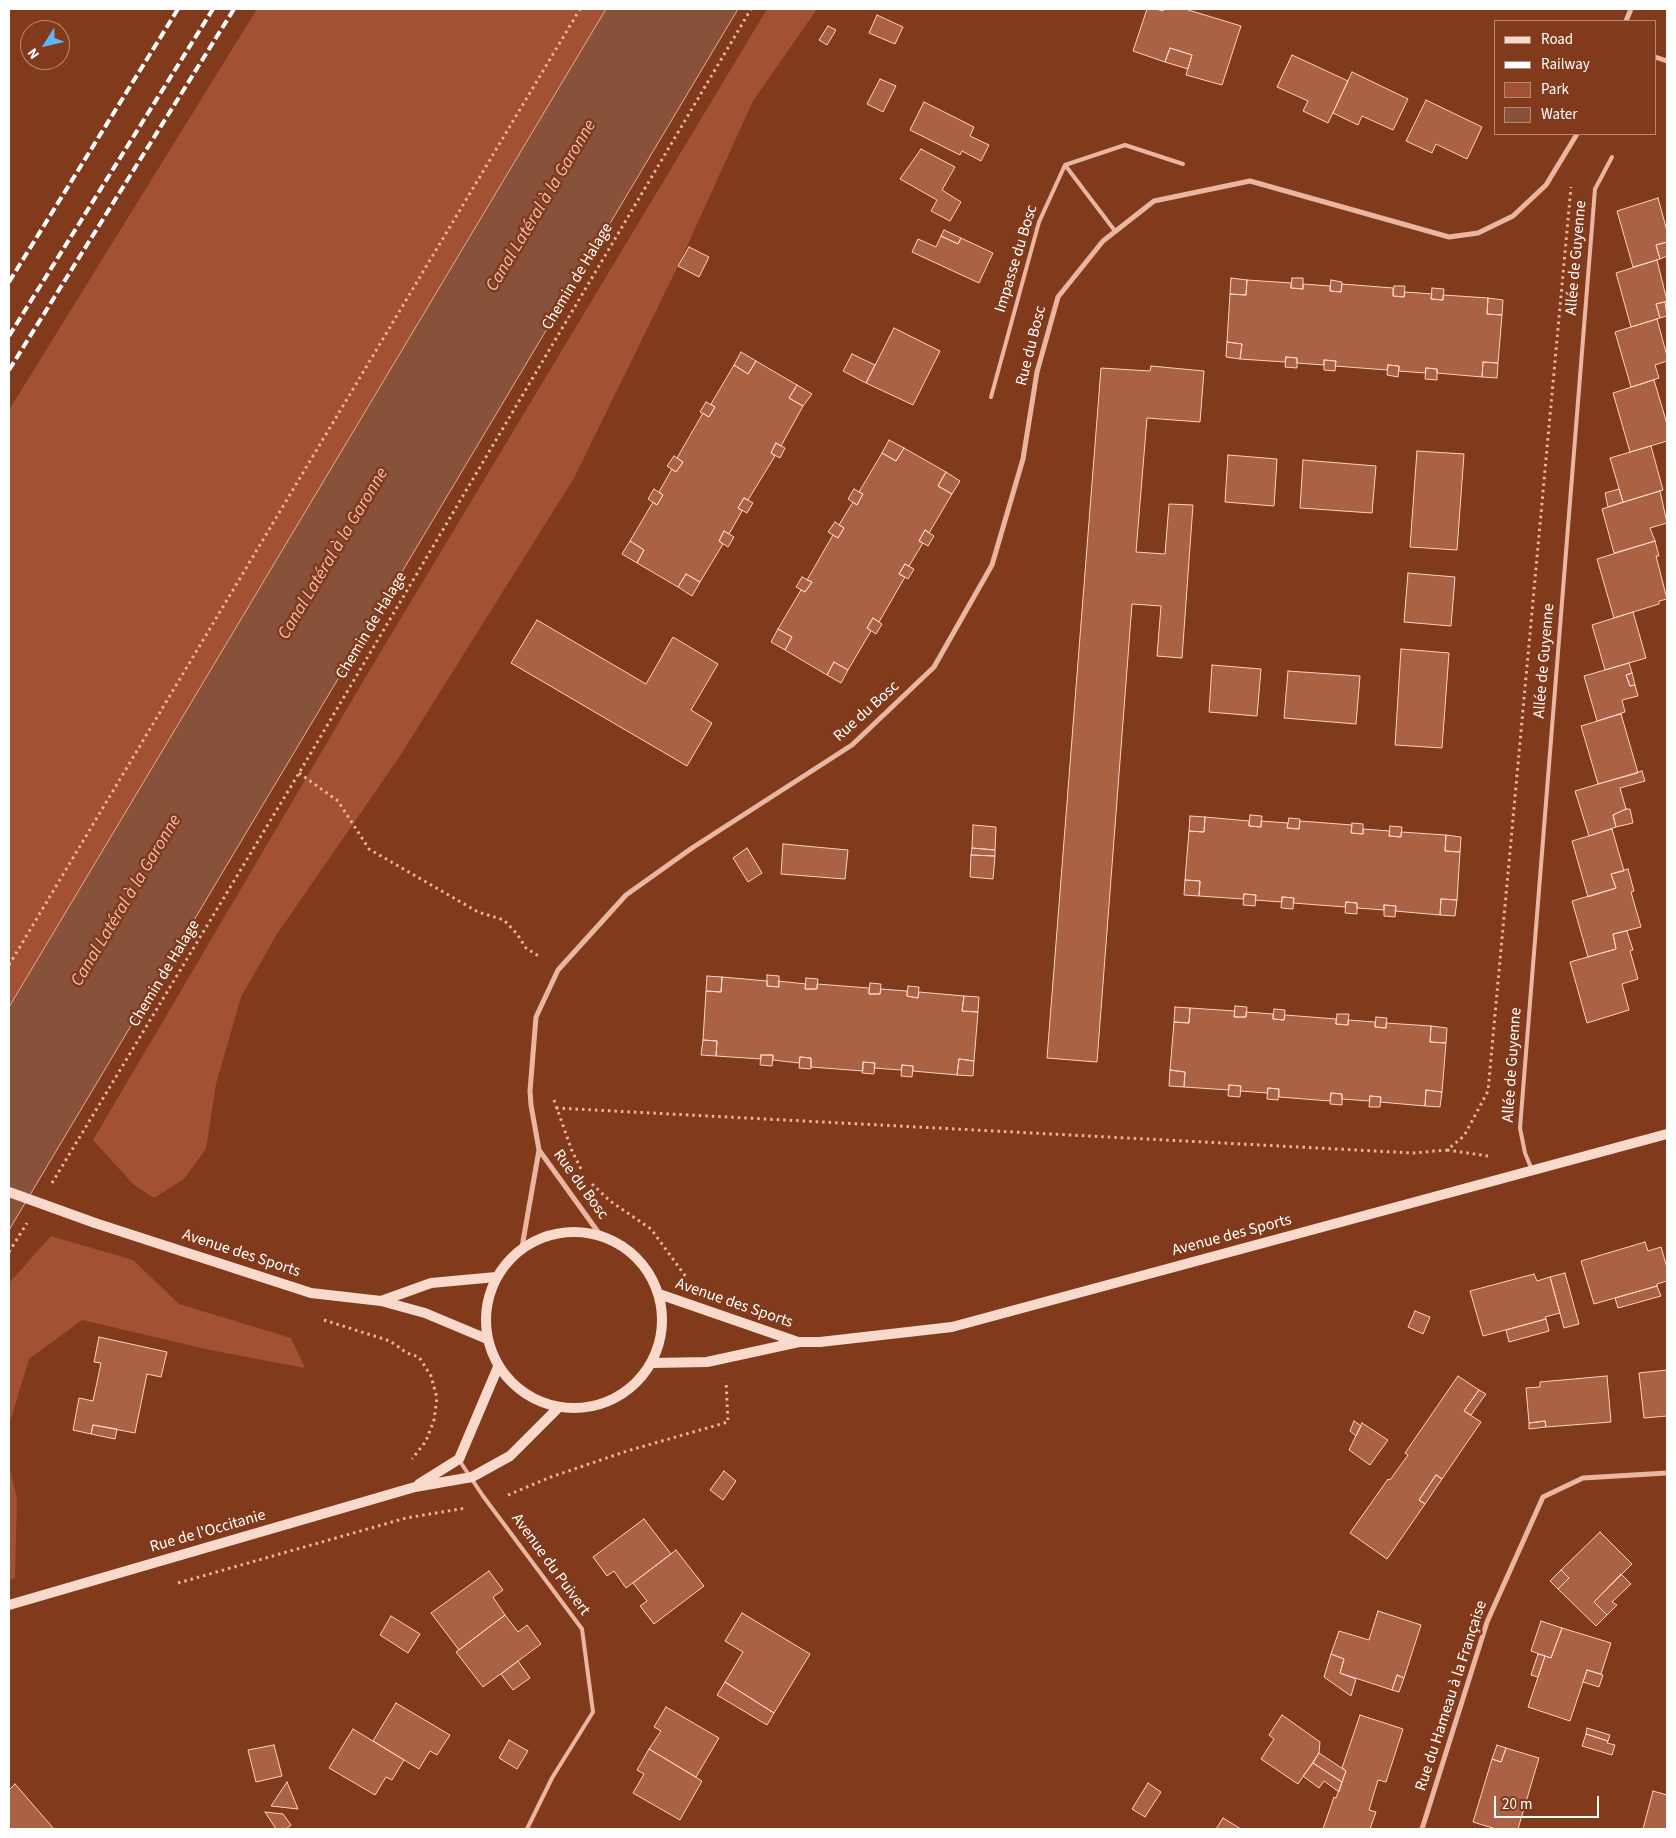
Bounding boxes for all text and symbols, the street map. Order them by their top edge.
north arrow [20,20,70,70]
legend [1494,20,1656,135]
text: Road [1541,29,1573,50]
text: N [23,44,45,63]
text: Railway [1541,54,1590,75]
text: Park [1541,79,1569,100]
text: Water [1541,104,1577,125]
water label: Canal Latéral à la Garonne [482,116,602,296]
street label: Allée de Guyenne [1562,200,1592,316]
street label: Impasse du Bosc [992,203,1042,315]
street label: Chemin de Halage [539,220,617,334]
street label: Rue du Bosc [1013,304,1051,388]
water label: Canal Latéral à la Garonne [274,464,394,644]
street label: Chemin de Halage [333,569,411,683]
street label: Allée de Guyenne [1530,603,1560,719]
street label: Rue du Bosc [830,678,904,746]
water label: Canal Latéral à la Garonne [67,811,187,991]
street label: Chemin de Halage [126,917,204,1031]
street label: Allée de Guyenne [1499,1007,1527,1123]
street label: Rue du Bosc [548,1146,612,1224]
street label: Avenue des Sports [1170,1211,1294,1261]
street label: Avenue des Sports [180,1226,302,1282]
street label: Avenue des Sports [673,1275,795,1333]
street label: Rue de l'Occitanie [148,1506,268,1558]
street label: Avenue du Puivert [507,1510,593,1620]
street label: Rue du Hameau à la Française [1412,1598,1492,1794]
scale bar [1496,1786,1601,1818]
text: 20 m [1502,1794,1532,1815]

